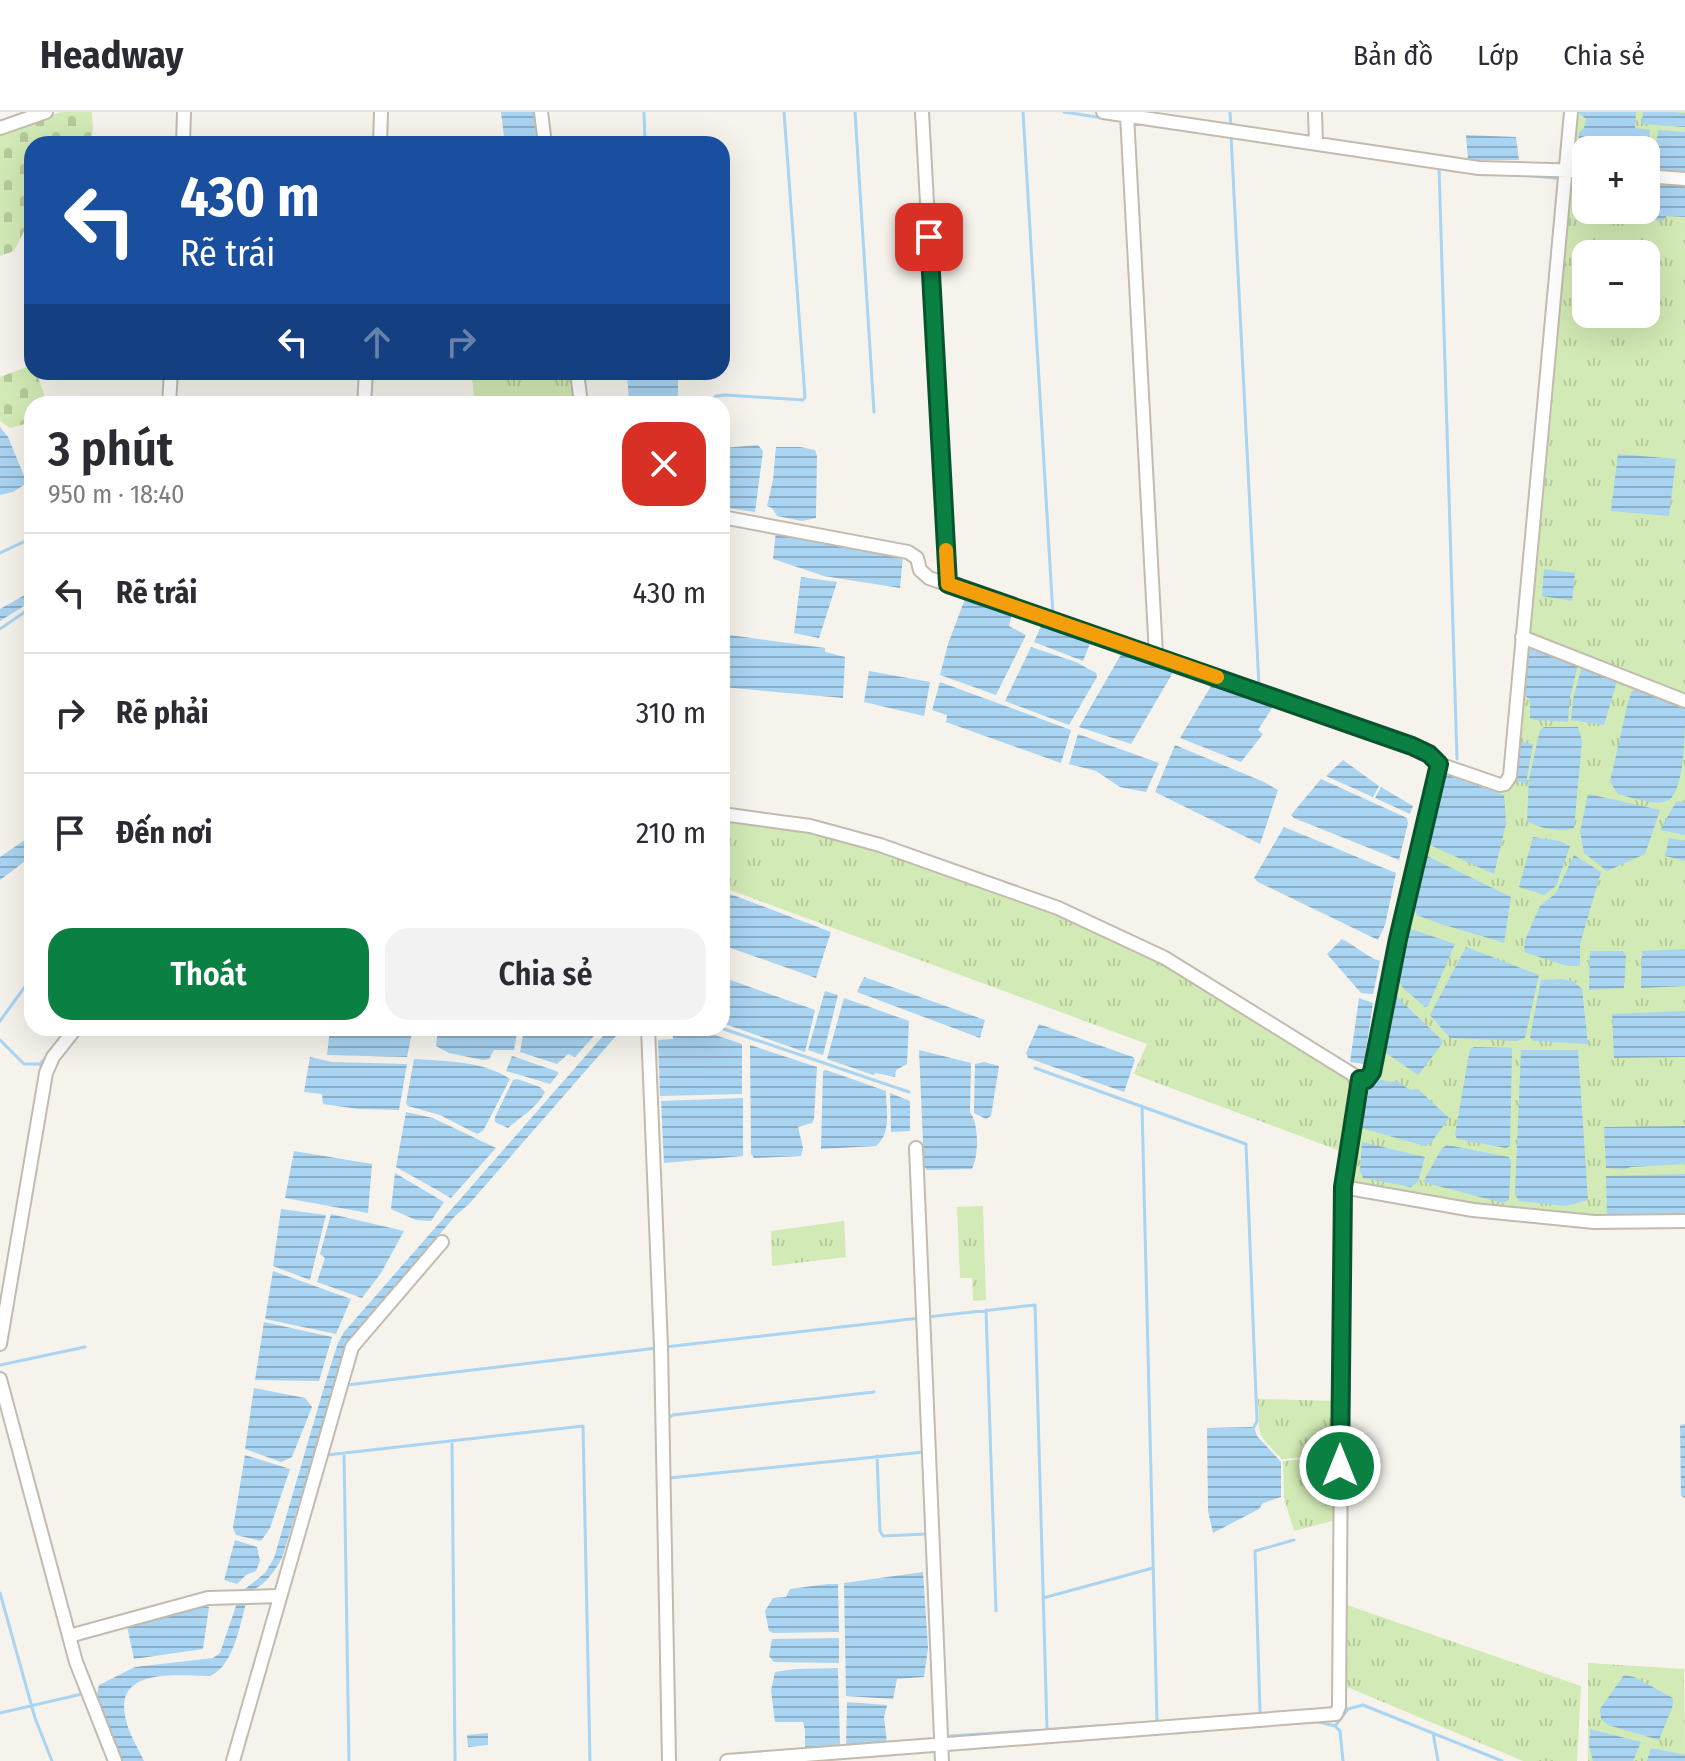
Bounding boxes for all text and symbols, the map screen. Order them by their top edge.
text: Headway [40,32,183,78]
text: Bản đồ [1353,39,1433,72]
text: Lớp [1477,39,1519,72]
text: Chia sẻ [1563,39,1645,72]
map controls [1572,136,1660,328]
button: + [1572,136,1660,224]
text: 430 m [180,164,320,231]
icon: left [48,168,152,272]
pin [895,203,963,271]
icon: arrive [907,215,951,259]
text: Rẽ trái [180,232,275,276]
button: − [1572,240,1660,328]
icon: left [271,320,315,364]
icon: ahead [355,320,399,364]
icon: right [439,320,483,364]
text: 3 phút [48,420,174,478]
button: close [622,422,706,506]
text: 950 m · 18:40 [48,479,185,510]
icon: left [48,571,92,615]
text: Rẽ trái [116,575,197,611]
text: 430 m [633,575,706,611]
icon: right [48,691,92,735]
text: Rẽ phải [116,695,209,731]
text: 310 m [636,695,706,731]
icon: arrive [48,811,92,855]
text: Đến nơi [116,815,212,851]
text: 210 m [636,815,706,851]
button: Thoát [48,928,369,1020]
button: Chia sẻ [385,928,706,1020]
position arrow [1298,1424,1382,1508]

